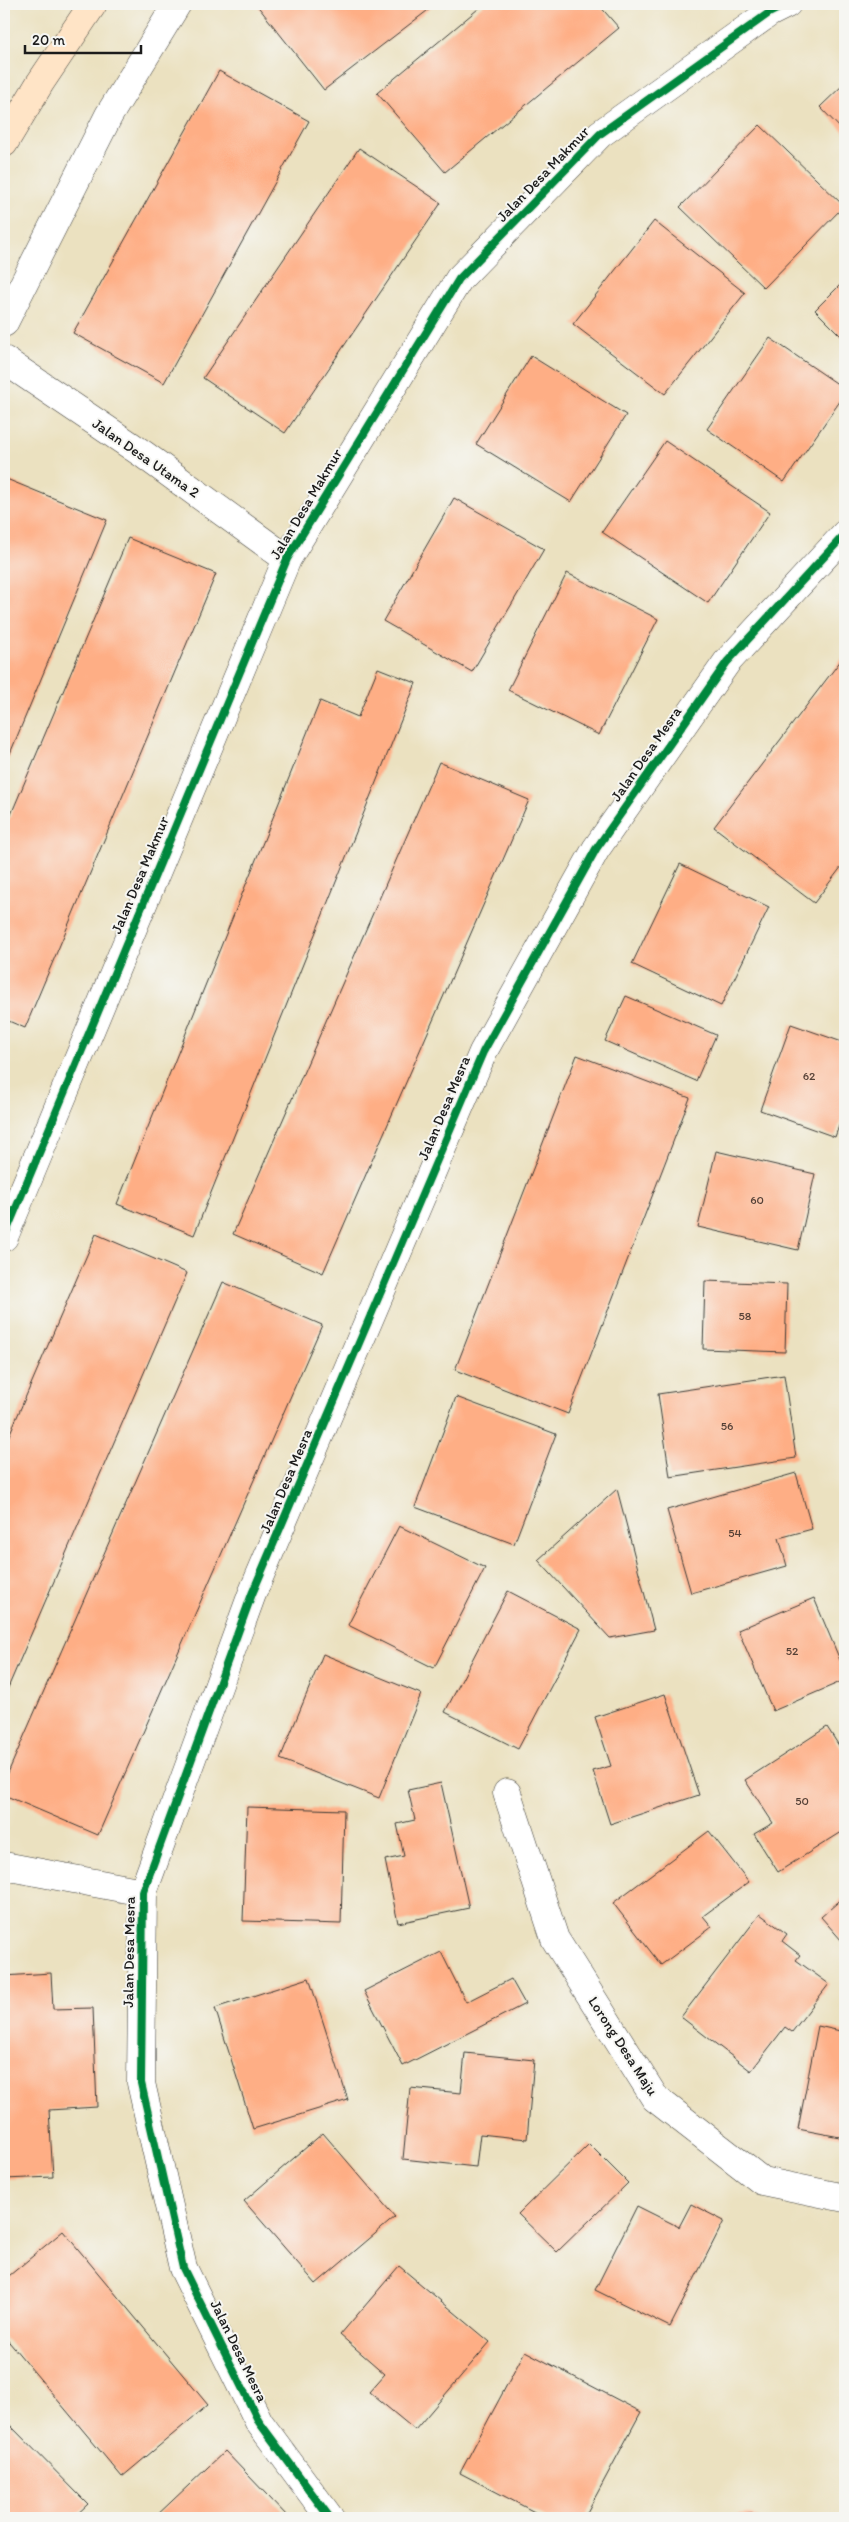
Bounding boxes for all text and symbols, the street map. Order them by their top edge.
scale bar [25,22,141,54]
text: 20 m [32,31,66,49]
street label: Jalan Desa Makmur [493,123,593,225]
street label: Jalan Desa Utama 2 [89,414,203,502]
street label: Jalan Desa Makmur [266,445,346,563]
street label: Jalan Desa Mesra [607,703,685,805]
street label: Jalan Desa Makmur [107,814,173,936]
street label: Jalan Desa Mesra [414,1053,474,1163]
house number: 62 [803,1069,816,1083]
house number: 60 [750,1193,764,1207]
house number: 58 [739,1309,752,1323]
house number: 56 [721,1419,733,1433]
street label: Jalan Desa Mesra [256,1426,316,1536]
house number: 54 [728,1526,742,1540]
house number: 52 [786,1644,799,1658]
house number: 50 [795,1794,809,1808]
street label: Jalan Desa Mesra [119,1896,139,2008]
street label: Lorong Desa Maju [584,1993,662,2099]
street label: Jalan Desa Mesra [206,2297,272,2405]

